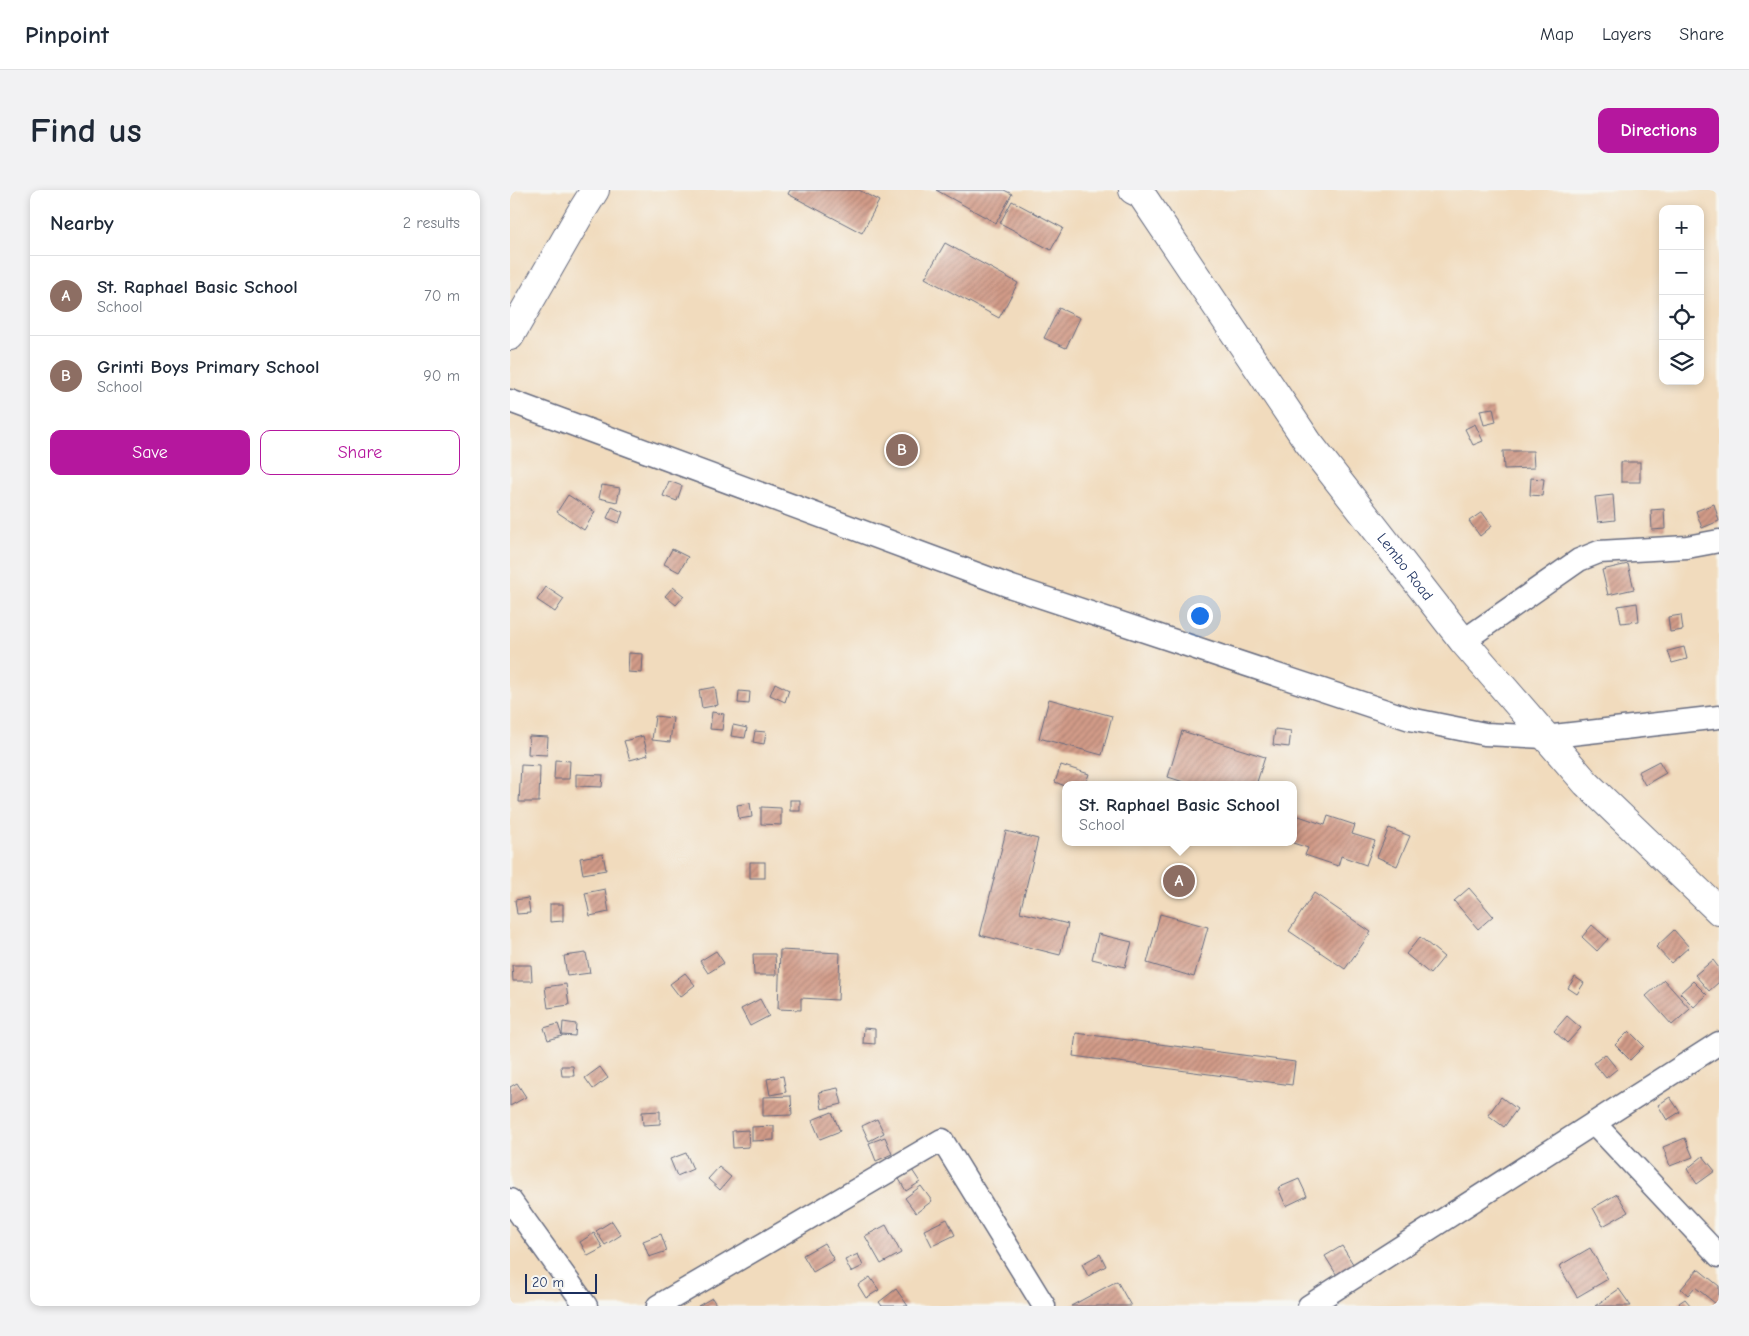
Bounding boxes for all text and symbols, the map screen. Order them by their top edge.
text: Pinpoint [25,21,109,49]
text: Map [1540,24,1574,45]
text: Layers [1602,24,1651,45]
text: Share [1679,24,1724,45]
button: Directions [1598,108,1719,153]
text: Find us [30,110,142,151]
map controls [1659,205,1704,385]
button: + [1659,205,1704,250]
text: Nearby [50,211,114,235]
text: 2 results [403,214,460,232]
button: − [1659,250,1704,295]
text: St. Raphael Basic School [97,276,298,298]
text: A [62,287,70,305]
text: 70 m [424,287,460,305]
button: locate [1659,295,1704,340]
text: School [97,298,143,316]
button: layers [1659,340,1704,385]
text: Grinti Boys Primary School [97,356,320,378]
text: B [61,367,71,385]
text: 90 m [423,367,460,385]
text: School [97,378,143,396]
button: Save [50,430,250,475]
button: Share [260,430,460,475]
pin: B [886,431,918,469]
street label: Lembo Road [1373,529,1437,604]
your location [1187,603,1213,629]
popup [1062,781,1297,846]
text: St. Raphael Basic School [1079,794,1280,816]
text: School [1079,816,1125,834]
pin: A [1163,862,1195,900]
scale bar [525,1271,598,1294]
text: 20 m [532,1274,564,1291]

